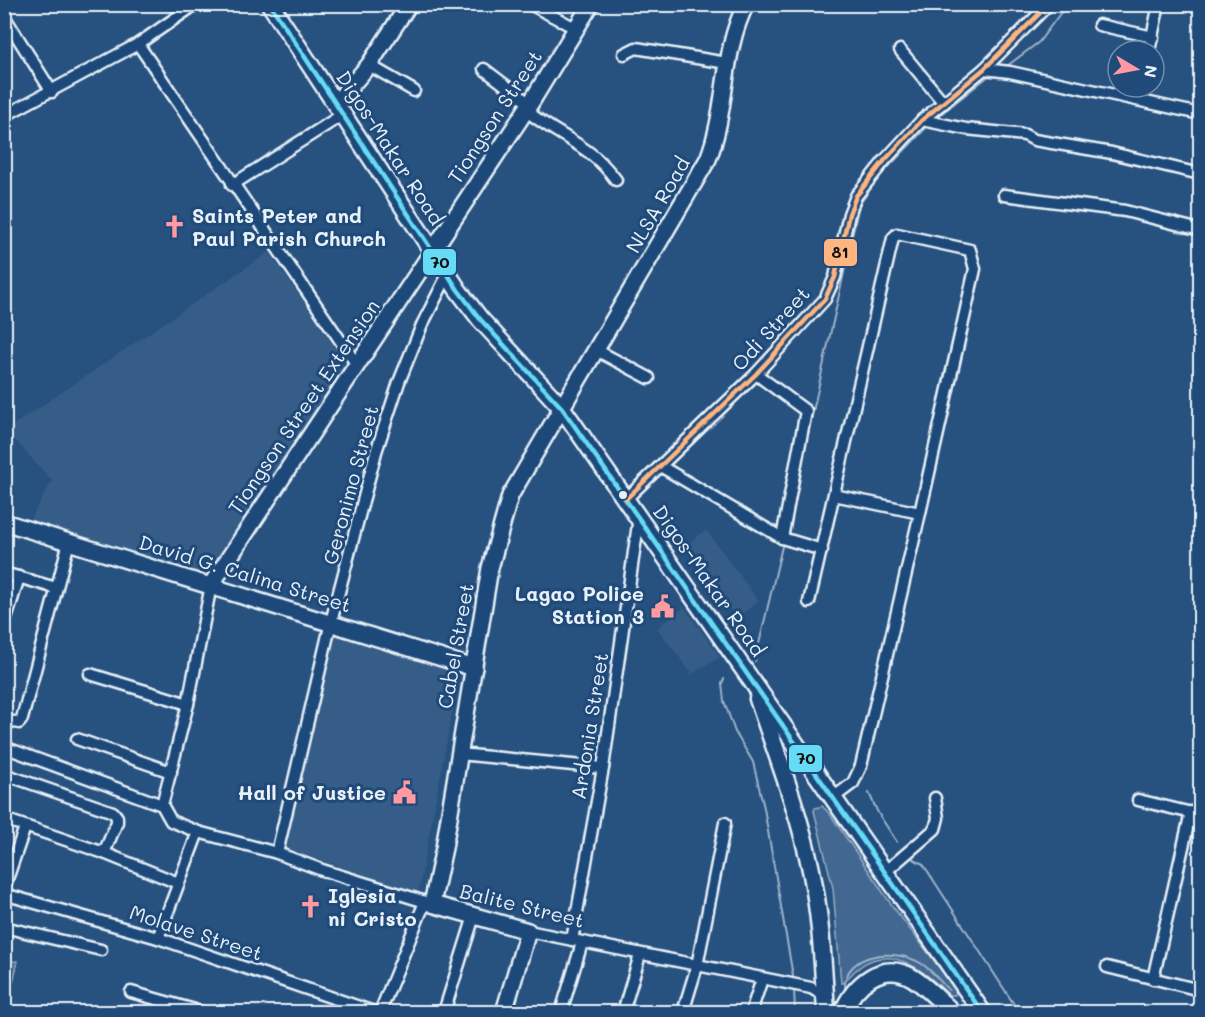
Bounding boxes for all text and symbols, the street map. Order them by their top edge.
north arrow [1106,39,1166,99]
street label: Tiongson Street [441,45,547,188]
text: N [1140,64,1163,80]
street label: Digos-Makar Road [331,65,451,230]
street label: NLSA Road [619,152,695,257]
place label: Saints Peter and Paul Parish Church [192,202,386,251]
church icon: Saints Peter and Paul Parish Church [161,214,187,240]
line badge: 81 [823,238,858,267]
text: 81 [831,241,849,262]
line badge: 70 [422,248,457,276]
text: 70 [430,251,450,272]
street label: Odi Street [726,281,815,376]
street label: Tiongson Street Extension [221,294,385,519]
street label: Geronimo Street [316,402,384,567]
unlabelled marker [617,489,629,501]
street label: Digos-Makar Road [648,500,772,661]
street label: David G. Calina Street [136,528,355,618]
place label: Lagao Police Station 3 [515,580,644,629]
street label: Cabel Street [431,581,479,711]
public building icon: Lagao Police Station 3 [649,593,675,619]
street label: Ardonia Street [565,651,613,801]
line badge: 70 [788,744,823,773]
text: 70 [796,747,816,768]
place label: Hall of Justice [237,779,386,805]
public building icon: Hall of Justice [391,780,417,806]
street label: Balite Street [457,877,587,933]
place label: Iglesia ni Cristo [328,882,417,931]
church icon: Iglesia ni Cristo [297,894,323,920]
street label: Molave Street [127,898,266,966]

